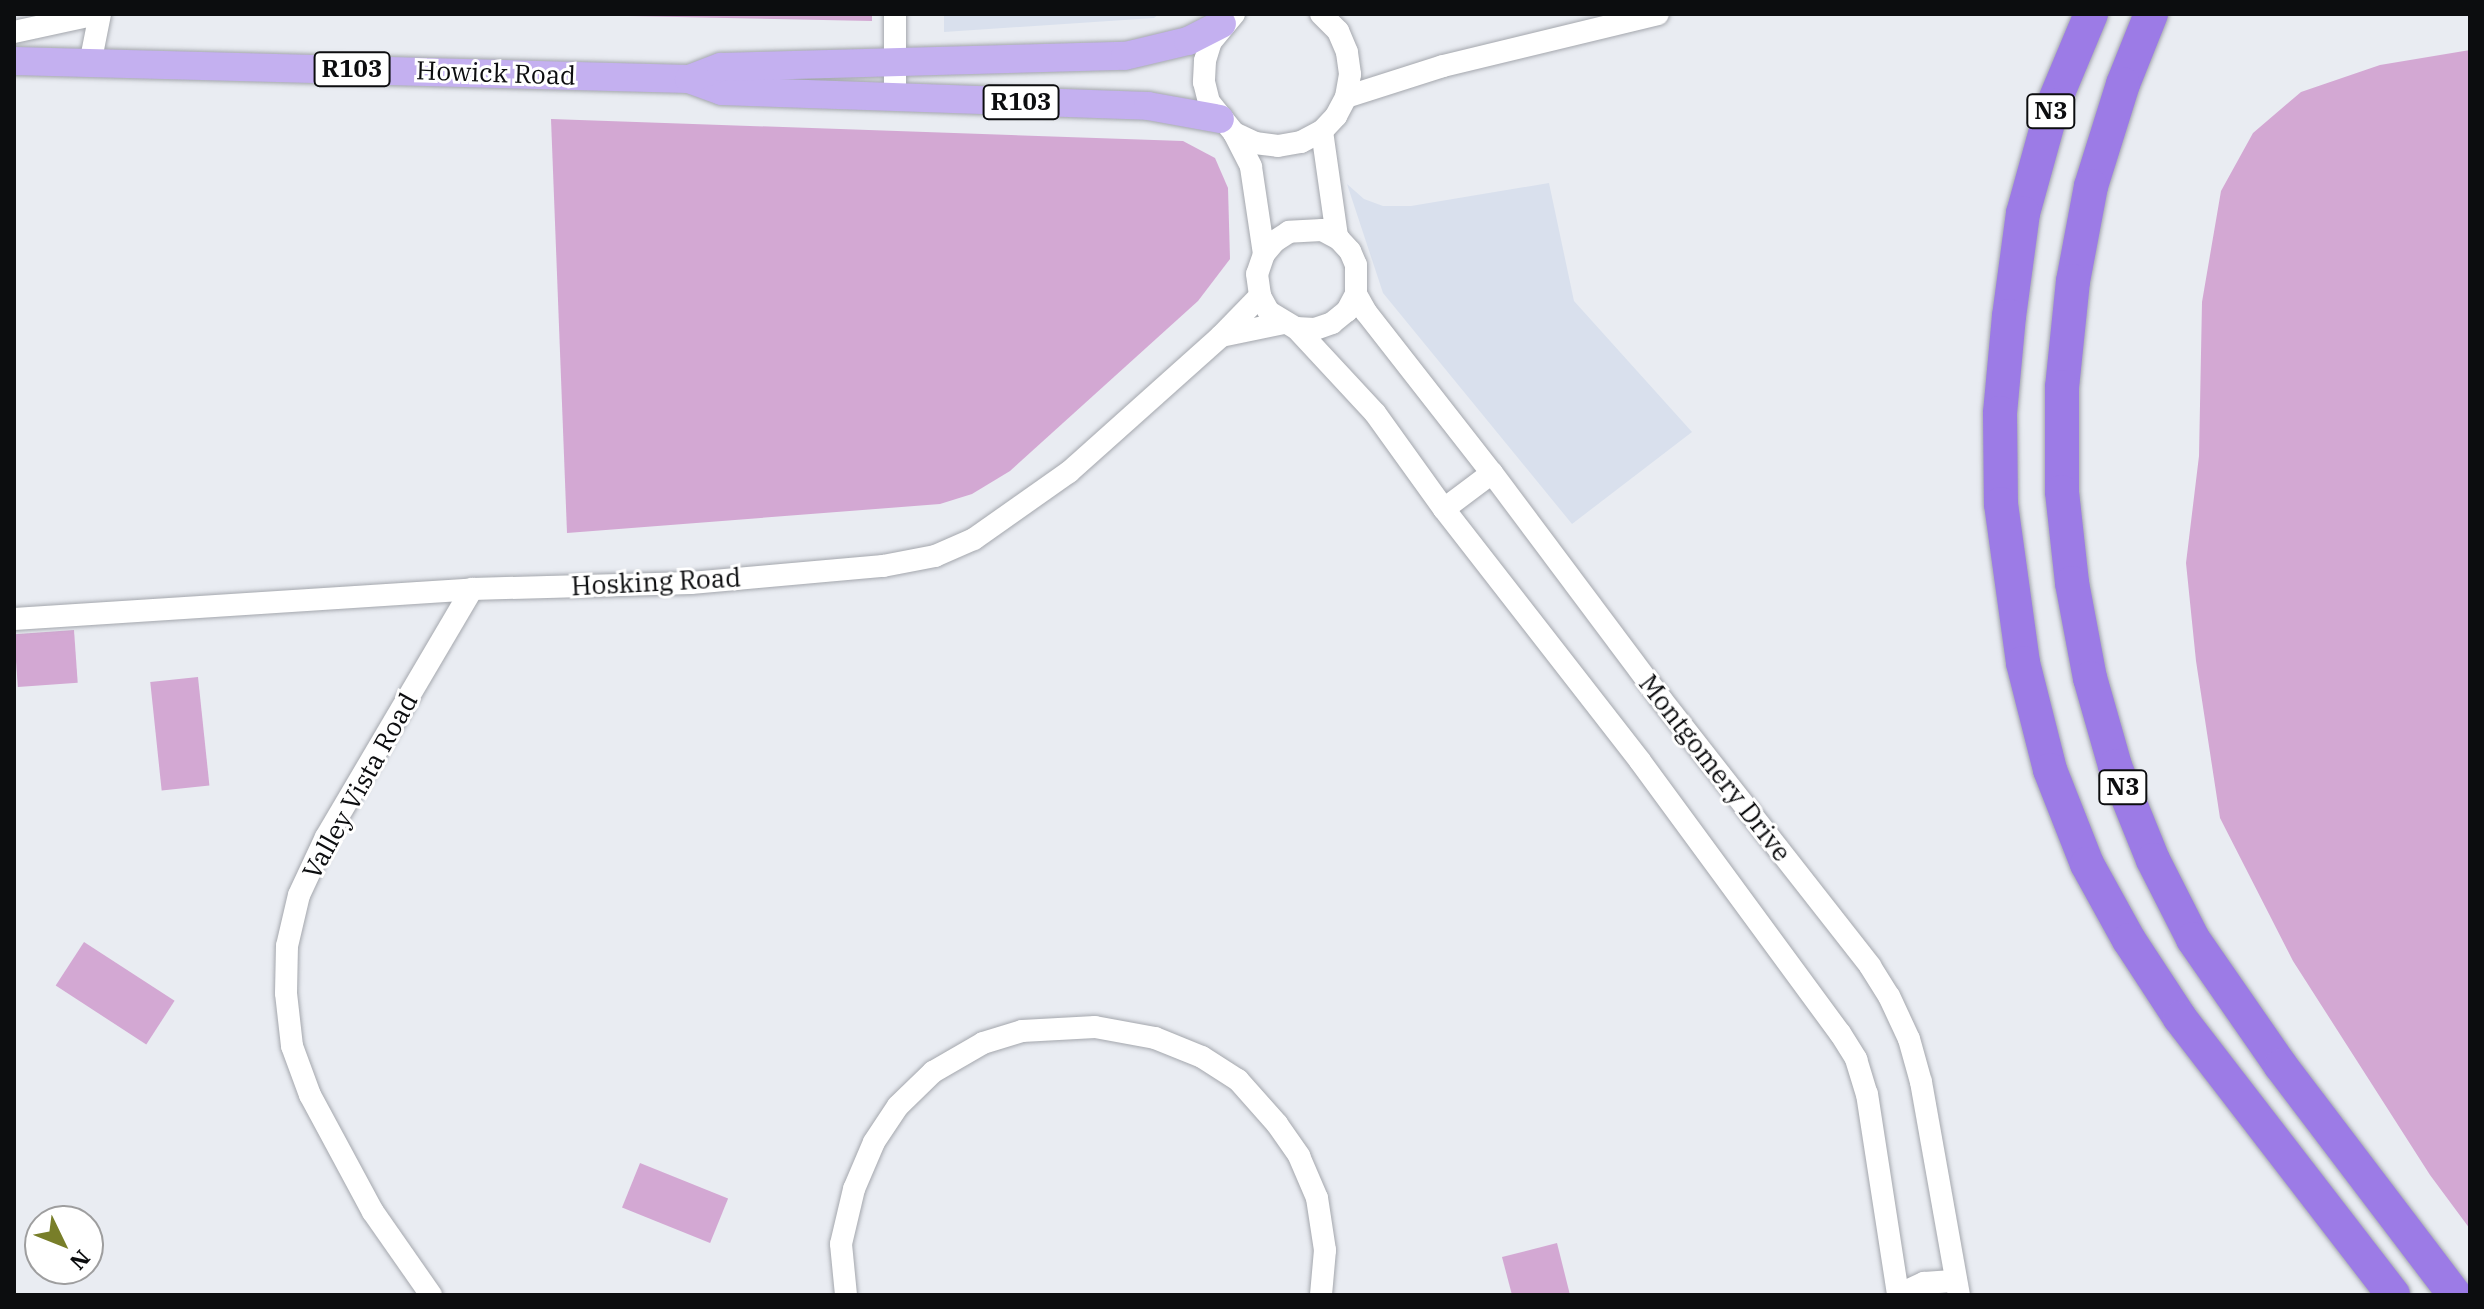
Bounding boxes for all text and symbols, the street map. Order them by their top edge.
road number: R103 [312,49,392,89]
street label: Howick Road [416,55,576,91]
road number: R103 [981,82,1061,122]
road number: N3 [2025,91,2077,131]
street label: Hosking Road [570,562,742,602]
street label: Montgomery Drive [1632,669,1798,867]
street label: Valley Vista Road [296,687,424,885]
road number: N3 [2097,767,2149,807]
north arrow [24,1205,104,1285]
text: N [64,1244,97,1277]

